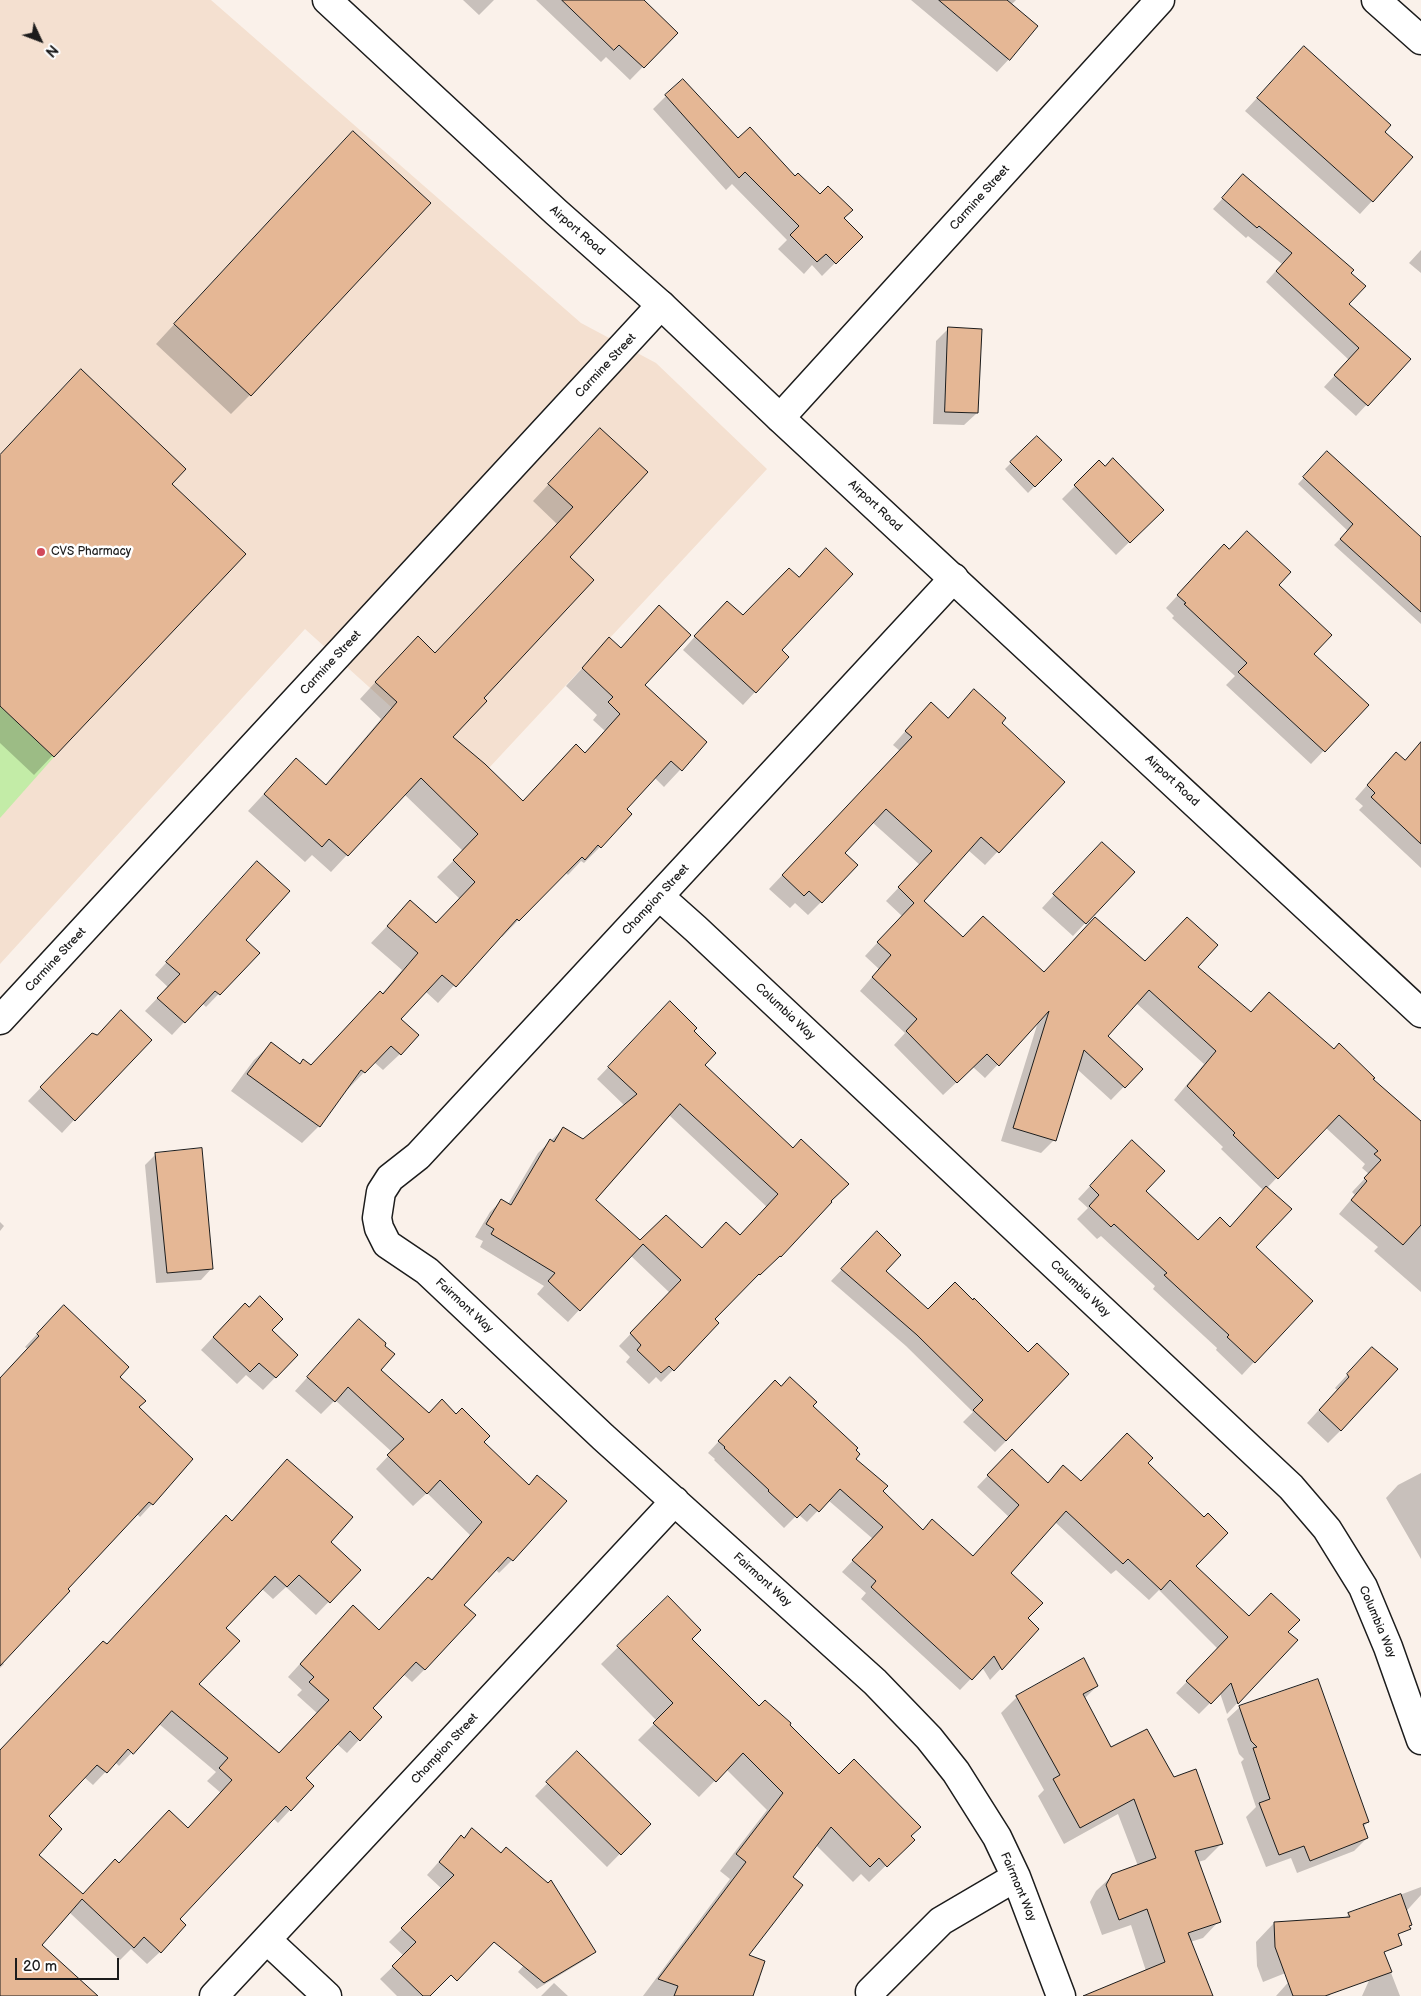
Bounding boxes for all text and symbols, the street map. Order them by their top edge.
north arrow [15,15,65,65]
text: N [42,41,61,60]
street label: Carmine Street [947,163,1013,233]
street label: Airport Road [546,203,608,259]
street label: Carmine Street [573,331,639,401]
street label: Airport Road [845,477,905,535]
place label: CVS Pharmacy [51,545,131,559]
marker: CVS Pharmacy [35,546,47,558]
street label: Carmine Street [298,628,364,698]
street label: Airport Road [1142,752,1202,810]
street label: Champion Street [620,862,692,938]
street label: Carmine Street [23,925,89,995]
street label: Columbia Way [752,981,818,1043]
street label: Columbia Way [1047,1258,1113,1320]
street label: Fairmont Way [432,1276,496,1336]
street label: Fairmont Way [730,1550,794,1610]
street label: Columbia Way [1355,1584,1399,1660]
street label: Champion Street [409,1711,481,1787]
street label: Fairmont Way [997,1850,1039,1924]
scale bar [18,1948,121,1980]
text: 20 m [23,1957,57,1976]

